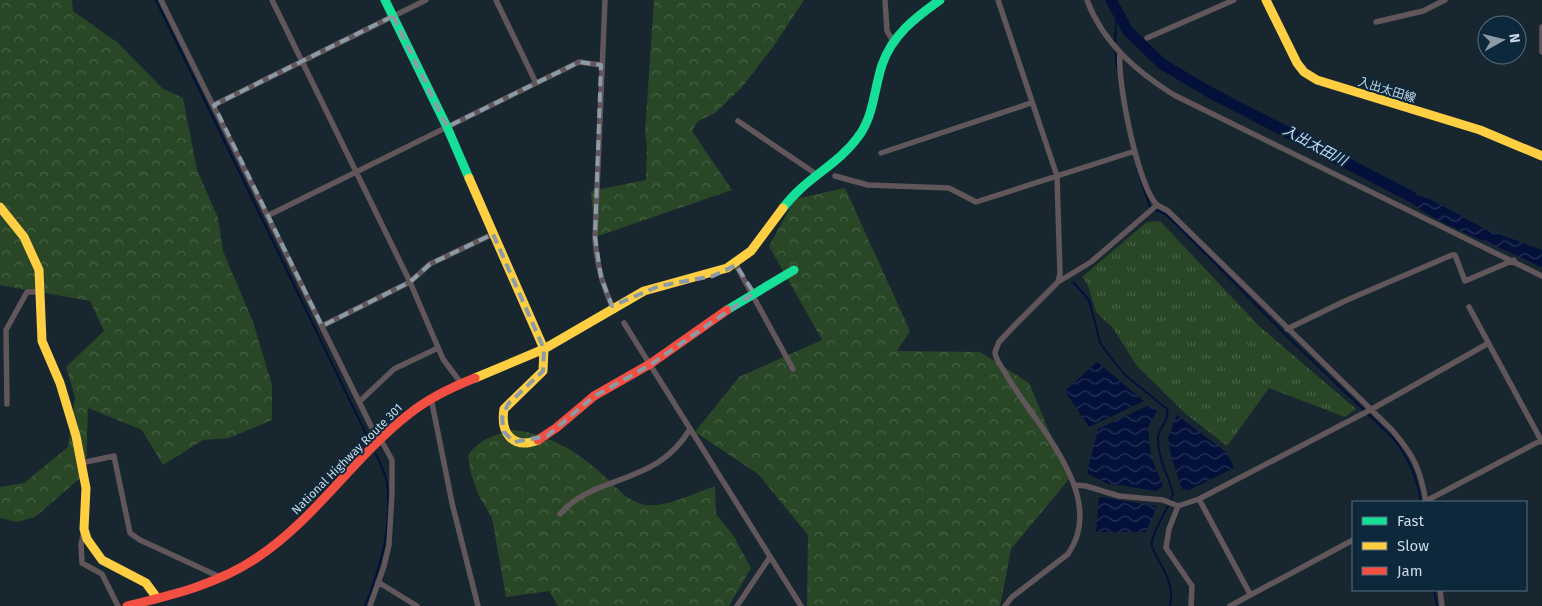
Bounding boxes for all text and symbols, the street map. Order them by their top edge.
north arrow [1477,15,1527,65]
text: N [1505,32,1523,44]
street label: 入出太田線 [1356,75,1418,105]
water label: 入出太田川 [1280,122,1351,170]
street label: National Highway Route 301 [289,401,405,517]
legend [1352,501,1527,591]
text: Fast [1397,512,1424,530]
text: Slow [1397,537,1429,555]
text: Jam [1397,562,1423,580]

